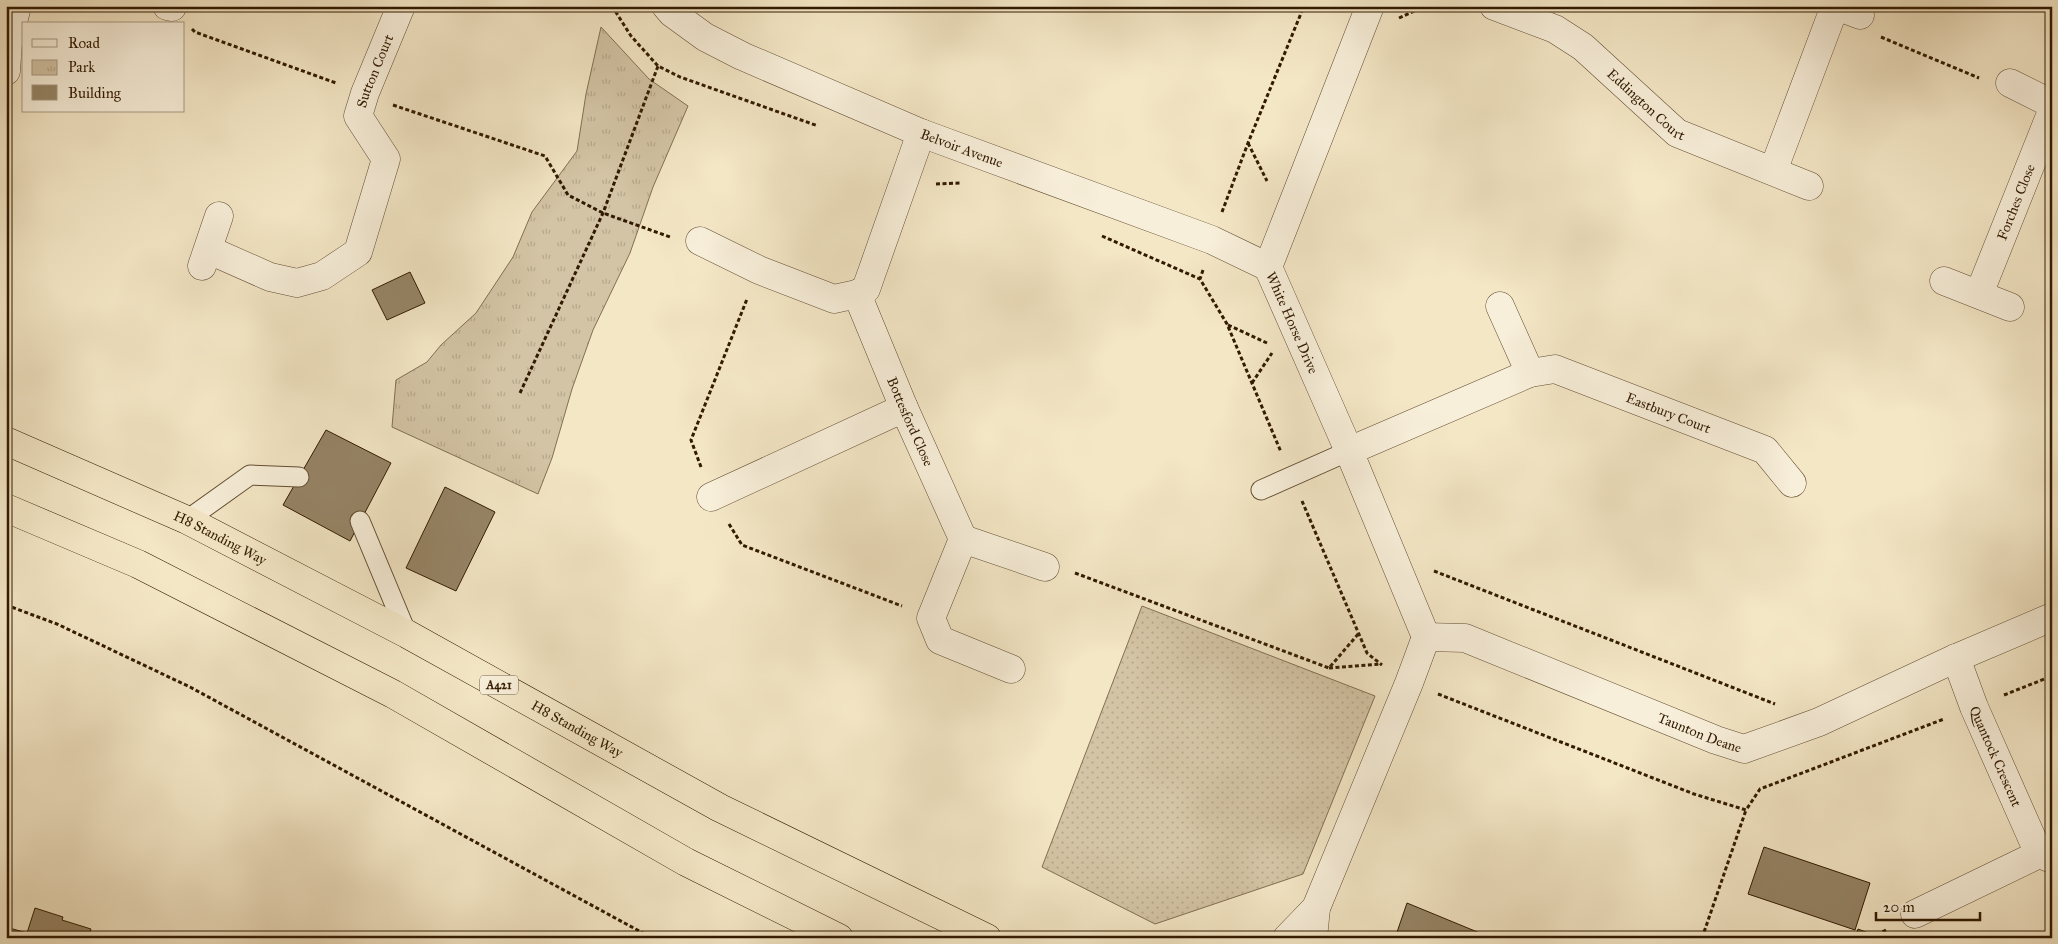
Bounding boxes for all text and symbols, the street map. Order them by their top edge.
legend [22,22,185,112]
street label: Sutton Court [353,32,397,110]
text: Road [68,34,100,52]
text: Park [68,58,95,76]
street label: Eddington Court [1604,65,1687,144]
text: Building [68,84,122,102]
street label: Belvoir Avenue [918,125,1006,171]
street label: Forches Close [1993,162,2038,242]
street label: White Horse Drive [1263,269,1322,376]
street label: Bottesford Close [884,374,938,469]
street label: Eastbury Court [1624,389,1713,437]
street label: H8 Standing Way [171,507,270,568]
road number: A421 [480,676,518,694]
street label: H8 Standing Way [528,696,626,761]
street label: Quantock Crescent [1966,703,2025,809]
street label: Taunton Deane [1655,709,1744,756]
scale bar [1876,889,1979,921]
text: 20 m [1883,898,1915,916]

